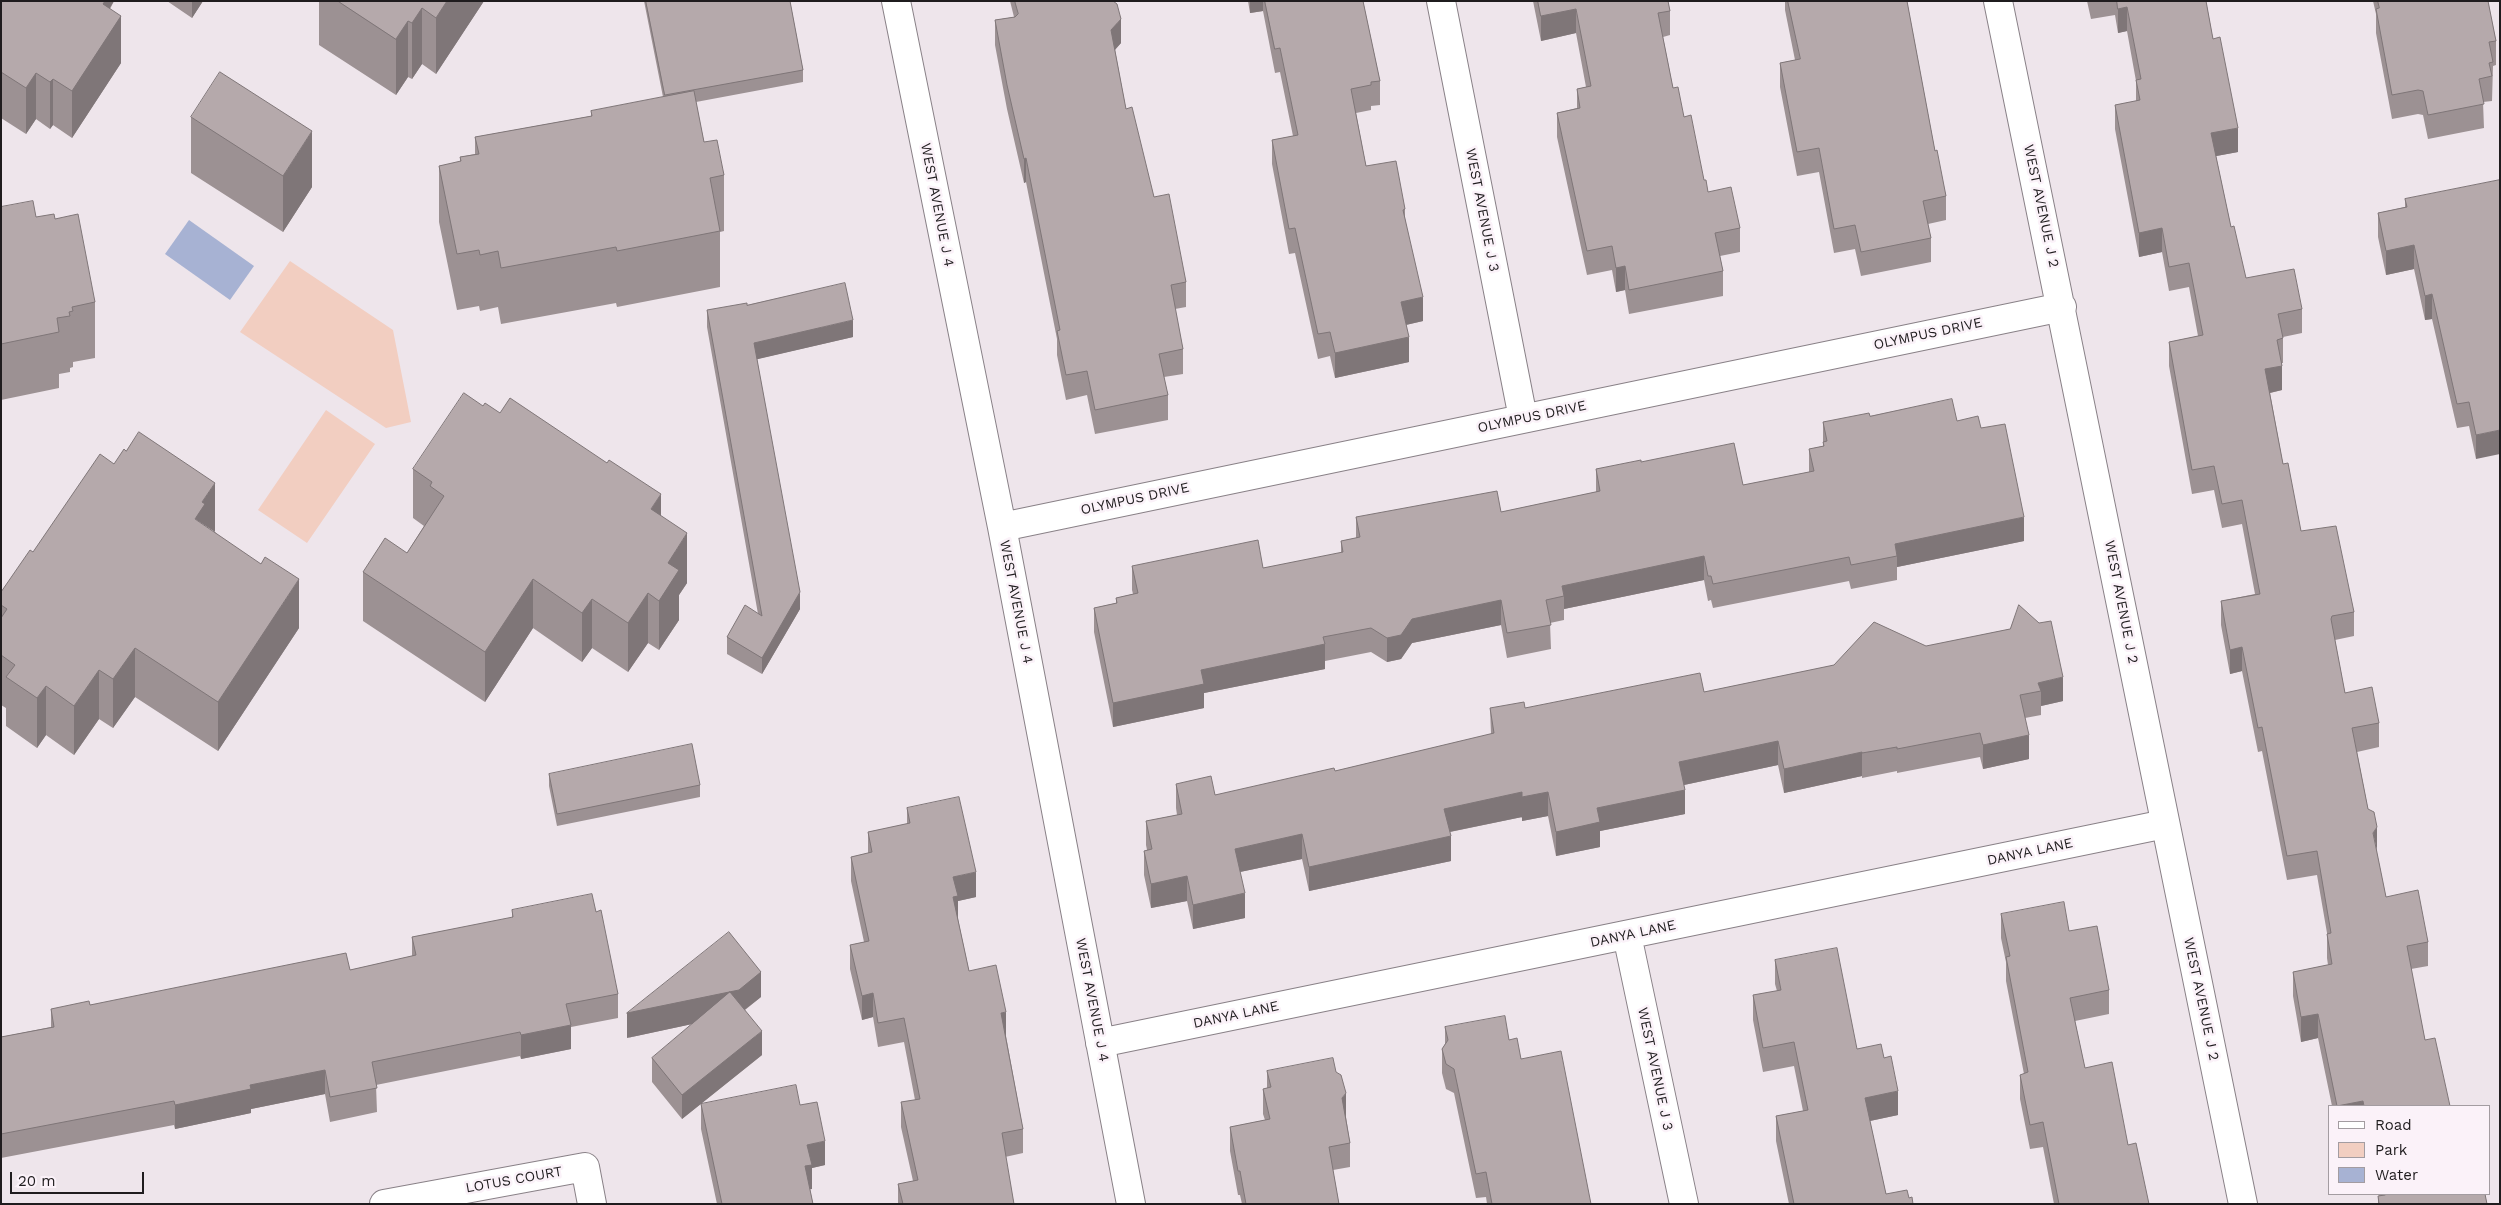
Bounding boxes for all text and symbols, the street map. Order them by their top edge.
street label: WEST AVENUE J 4 [917,142,957,268]
street label: WEST AVENUE J 2 [2020,143,2062,269]
street label: WEST AVENUE J 3 [1462,147,1502,273]
street label: OLYMPUS DRIVE [1872,314,1984,354]
street label: OLYMPUS DRIVE [1476,397,1588,437]
street label: OLYMPUS DRIVE [1079,479,1191,519]
street label: WEST AVENUE J 4 [996,539,1036,665]
street label: WEST AVENUE J 2 [2101,539,2141,665]
street label: DANYA LANE [1986,835,2074,869]
street label: DANYA LANE [1589,917,1677,951]
street label: WEST AVENUE J 2 [2180,936,2222,1062]
street label: WEST AVENUE J 4 [1072,937,1112,1063]
street label: DANYA LANE [1192,998,1280,1032]
street label: WEST AVENUE J 3 [1634,1006,1676,1132]
legend [2328,1105,2491,1195]
text: Road [2375,1116,2412,1134]
text: Park [2375,1141,2407,1159]
scale bar [12,1162,146,1194]
street label: LOTUS COURT [464,1163,564,1197]
text: Water [2375,1166,2418,1184]
text: 20 m [18,1172,56,1190]

